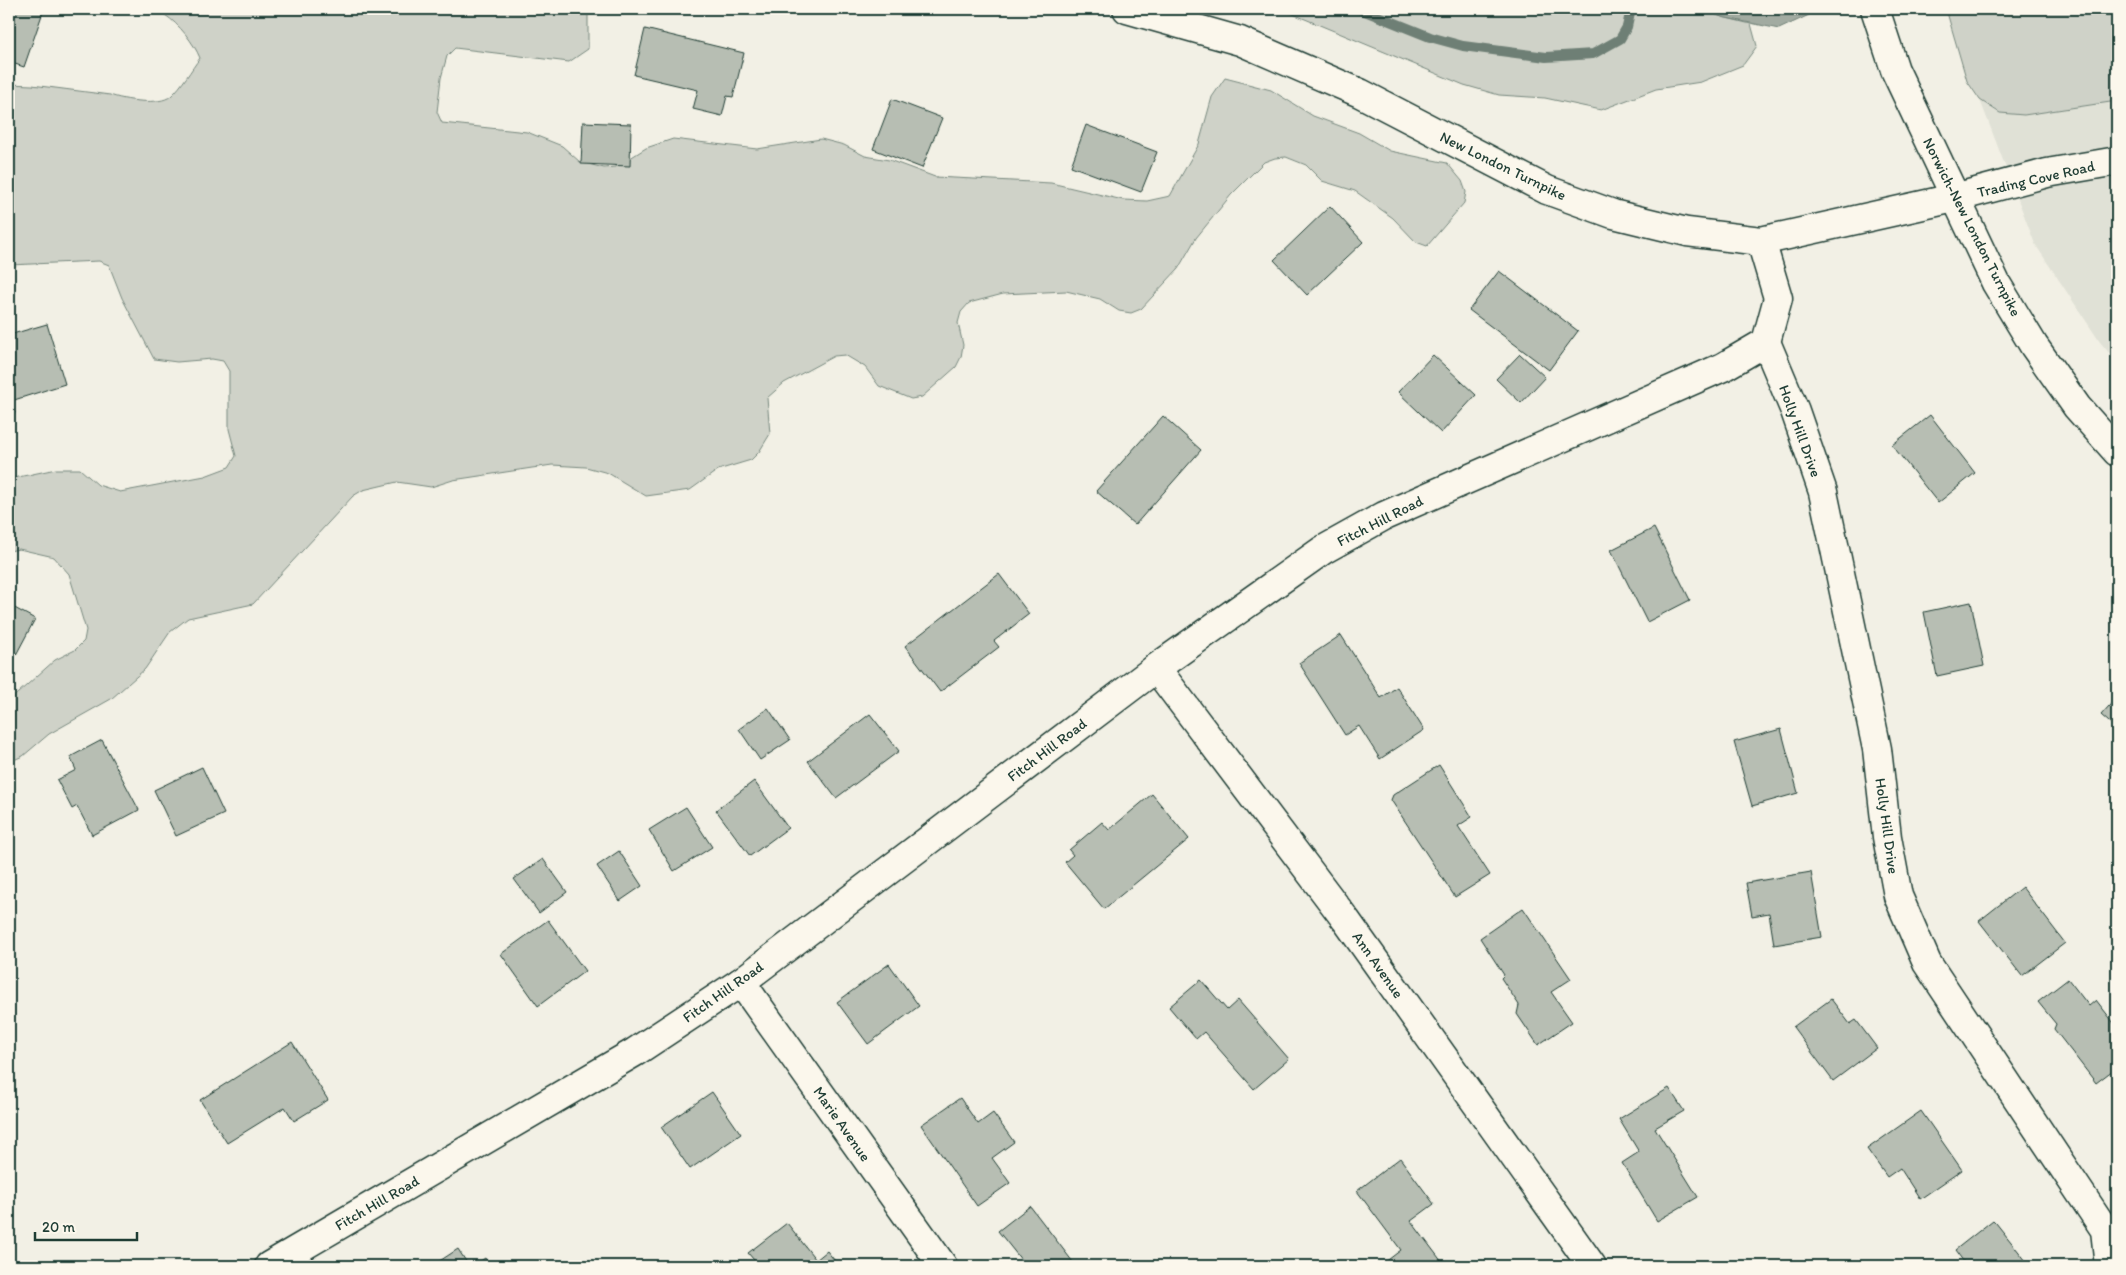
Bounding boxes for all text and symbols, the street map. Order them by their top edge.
street label: New London Turnpike [1437,128,1569,204]
street label: Norwich-New London Turnpike [1919,135,2025,319]
street label: Trading Cove Road [1975,157,2097,201]
street label: Holly Hill Drive [1775,382,1825,480]
street label: Fitch Hill Road [1334,492,1426,550]
street label: Fitch Hill Road [1004,714,1090,786]
street label: Holly Hill Drive [1871,777,1903,875]
street label: Ann Avenue [1349,928,1407,1002]
street label: Fitch Hill Road [679,958,767,1026]
street label: Marie Avenue [809,1083,875,1165]
street label: Fitch Hill Road [332,1172,422,1234]
scale bar [35,1210,138,1242]
text: 20 m [42,1218,76,1236]

